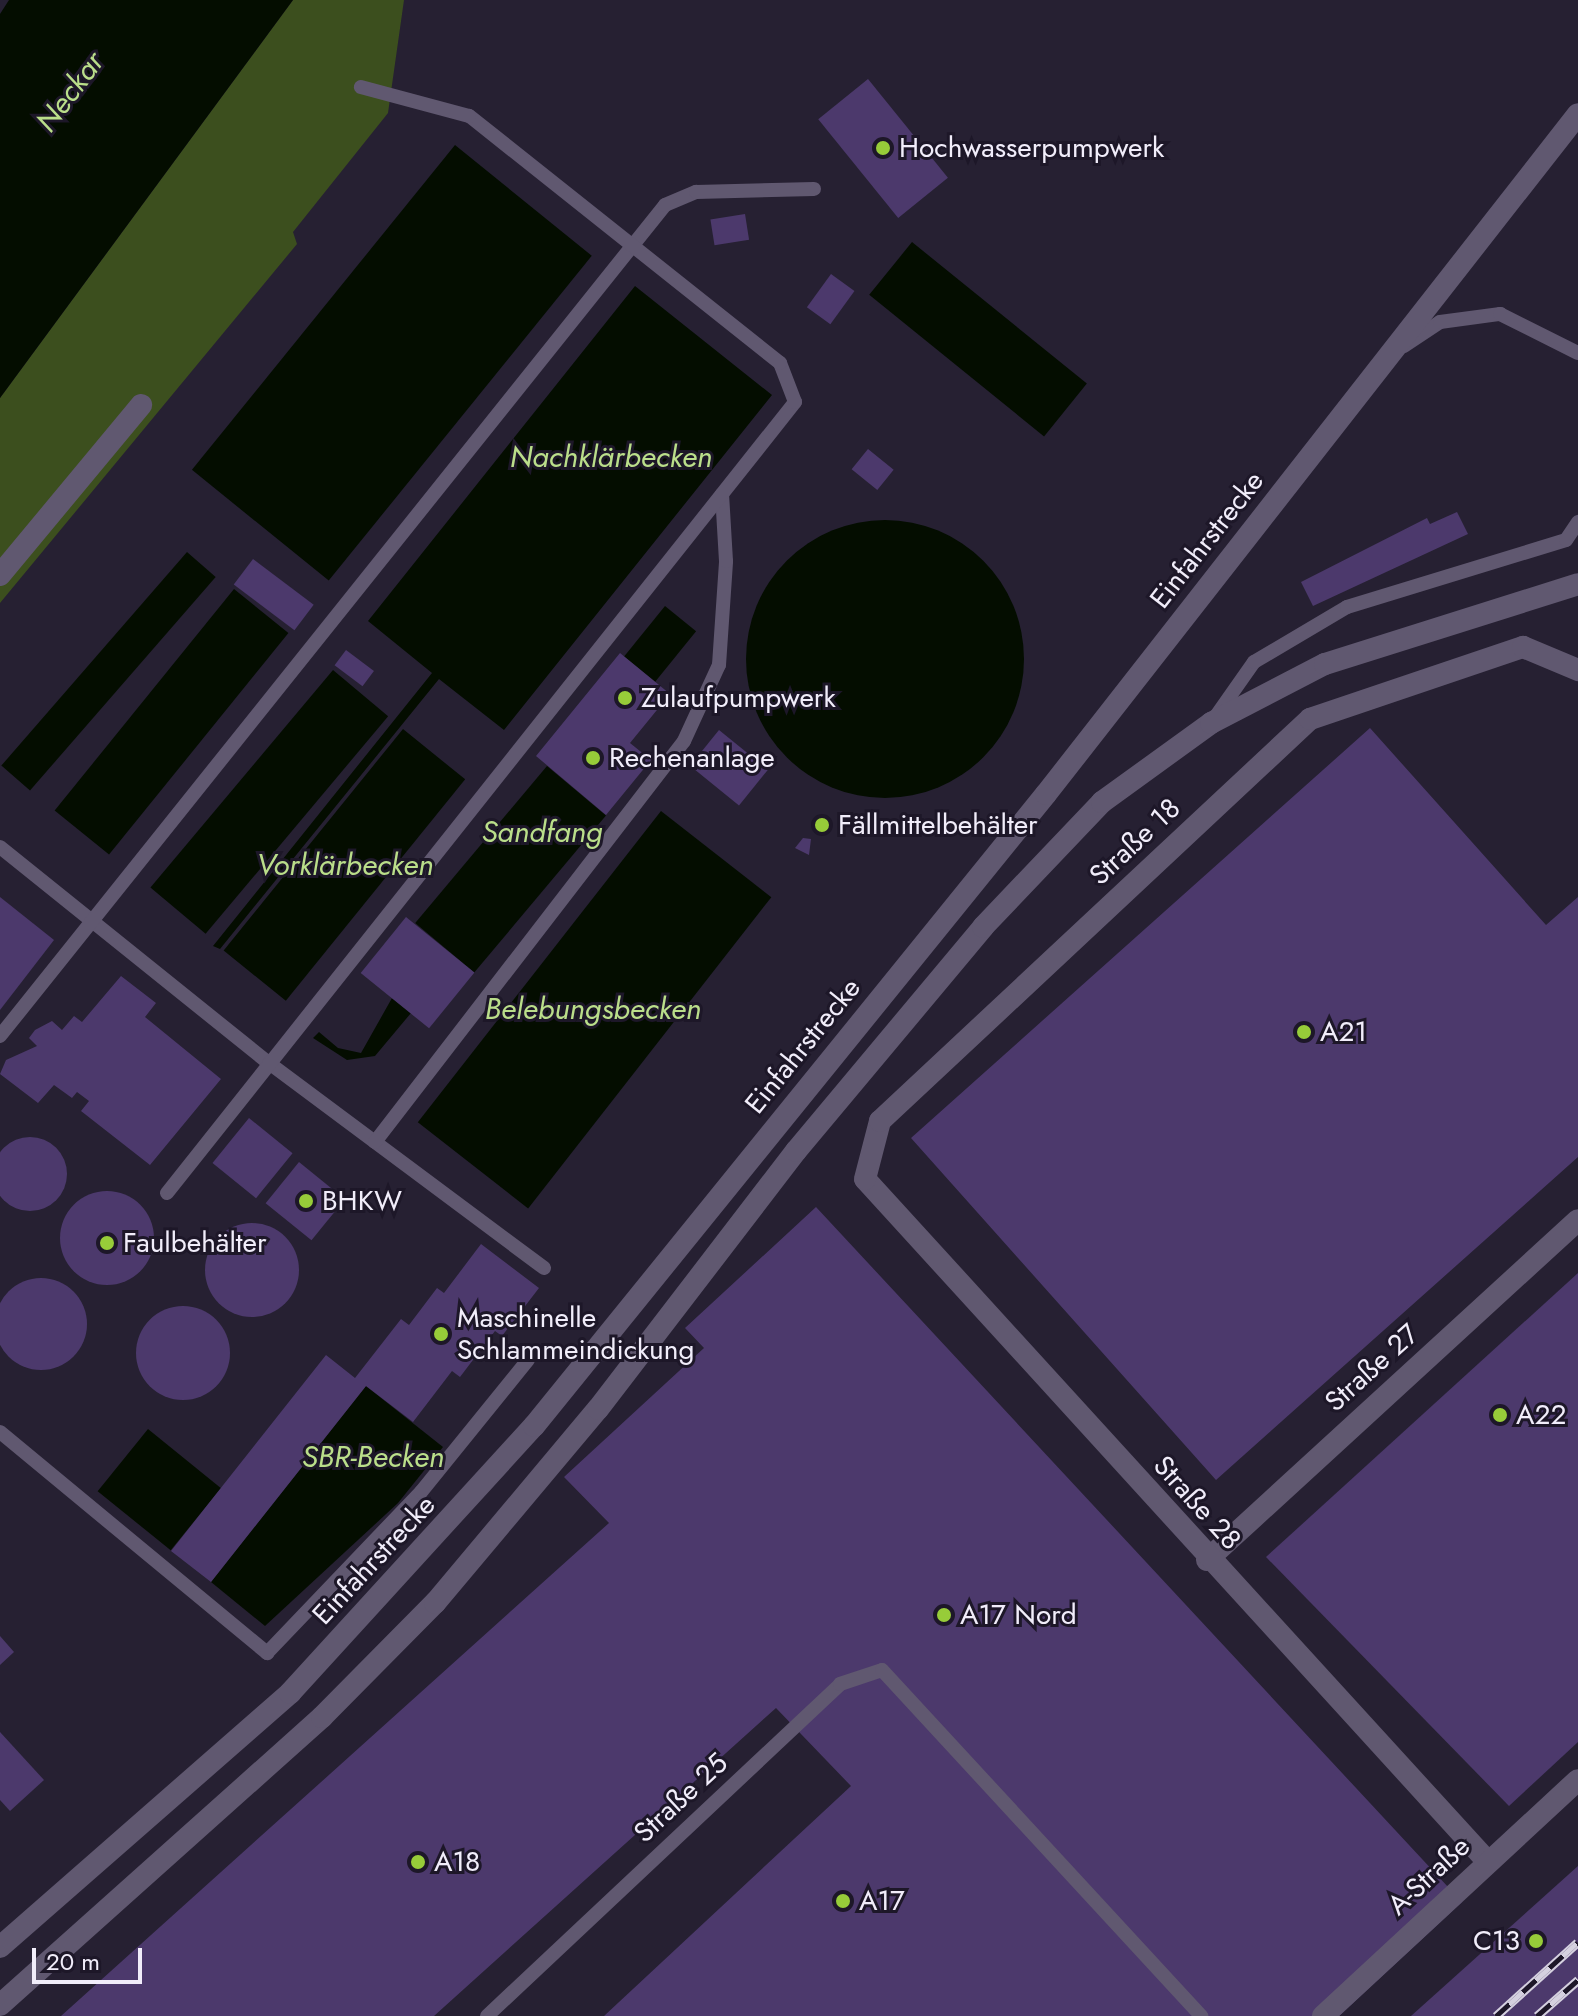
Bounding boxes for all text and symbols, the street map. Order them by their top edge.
water label: Neckar [28,45,112,139]
place label: Hochwasserpumpwerk [899,131,1164,165]
marker: Hochwasserpumpwerk [874,139,892,157]
water label: Nachklärbecken [510,439,712,475]
street label: Einfahrstrecke [1143,465,1271,615]
place label: Zulaufpumpwerk [641,681,836,715]
marker: Zulaufpumpwerk [616,689,634,707]
place label: Rechenanlage [609,741,775,775]
marker: Rechenanlage [584,749,602,767]
street label: Straße 18 [1083,792,1187,892]
place label: Fällmittelbehälter [838,808,1038,842]
water label: Sandfang [481,814,603,850]
marker: Fällmittelbehälter [813,816,831,834]
water label: Vorklärbecken [257,847,433,883]
street label: Einfahrstrecke [738,972,868,1120]
water label: Belebungsbecken [485,991,701,1027]
place label: A21 [1320,1015,1367,1049]
marker: A21 [1295,1023,1313,1041]
place label: BHKW [322,1184,402,1218]
marker: BHKW [297,1192,315,1210]
place label: Faulbehälter [123,1226,267,1260]
marker: Faulbehälter [98,1234,116,1252]
place label: Maschinelle Schlammeindickung [457,1301,694,1367]
street label: Straße 27 [1318,1317,1426,1419]
marker: Maschinelle Schlammeindickung [432,1325,450,1343]
place label: A22 [1516,1398,1566,1432]
marker: A22 [1491,1406,1509,1424]
water label: SBR-Becken [302,1439,444,1475]
street label: Straße 28 [1146,1449,1248,1557]
street label: Einfahrstrecke [306,1488,442,1632]
place label: A17 Nord [960,1598,1077,1632]
marker: A17 Nord [935,1606,953,1624]
street label: Straße 25 [627,1746,735,1850]
street label: A-Straße [1381,1830,1477,1922]
place label: A18 [434,1845,480,1879]
marker: A18 [409,1853,427,1871]
place label: A17 [859,1884,905,1918]
marker: A17 [834,1892,852,1910]
place label: C13 [1473,1924,1520,1958]
scale bar [36,1932,146,1982]
marker: C13 [1527,1932,1545,1950]
text: 20 m [46,1944,100,1979]

